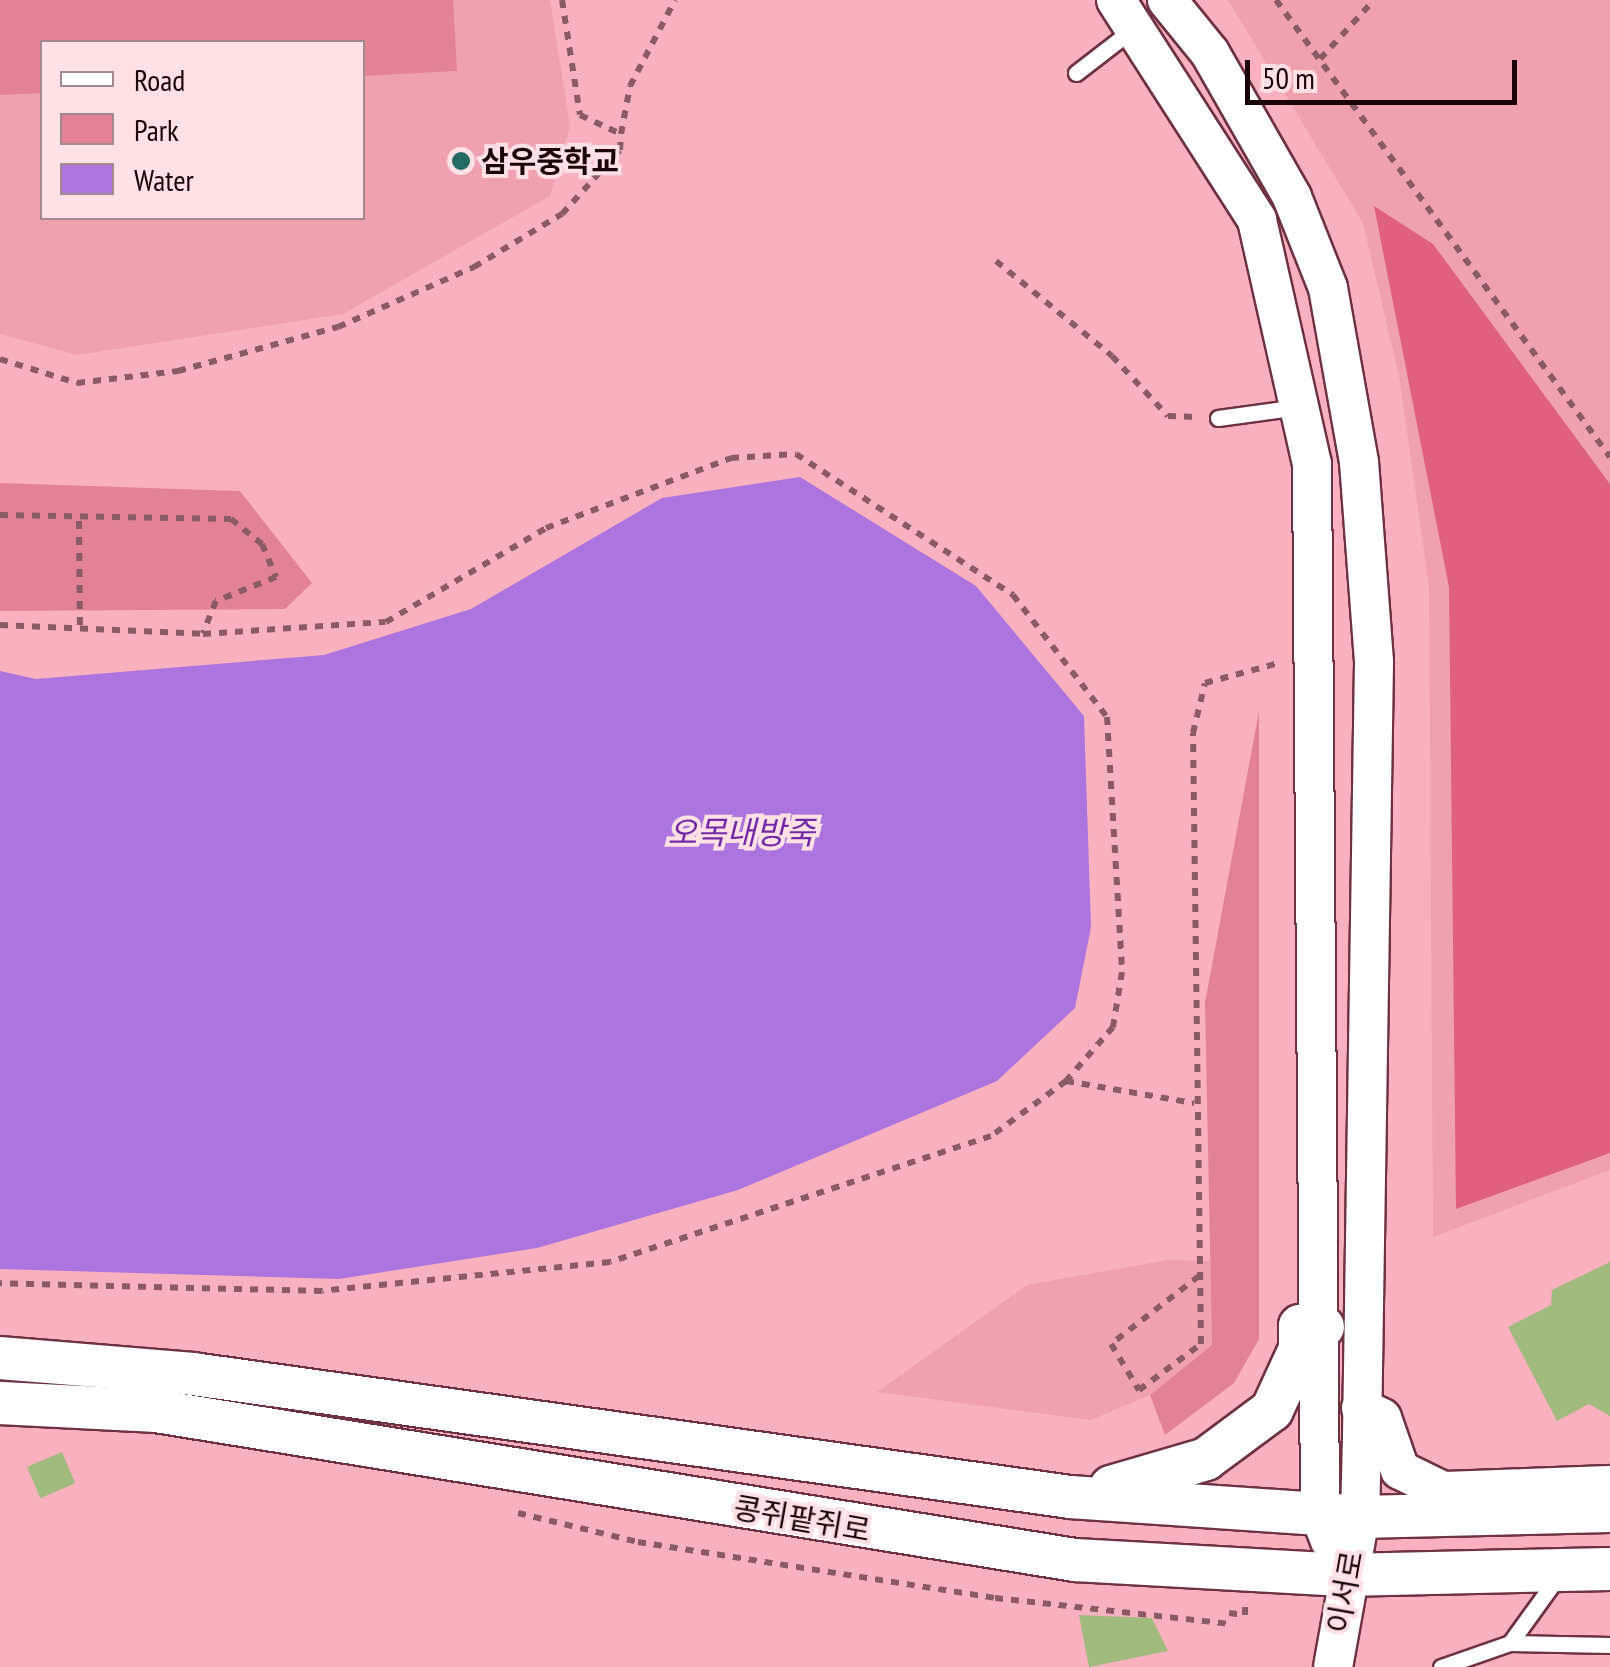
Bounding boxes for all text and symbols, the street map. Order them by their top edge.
legend [40,40,365,220]
scale bar [1250,40,1522,102]
text: 50 m [1262,58,1315,97]
text: Road [134,60,185,99]
text: Park [134,110,179,149]
place label: 삼우중학교 [481,143,619,179]
marker: 삼우중학교 [450,150,472,172]
text: Water [134,160,194,199]
water label: 오목내방죽 [667,813,815,851]
street label: 콩쥐팥쥐로 [731,1489,873,1549]
street label: 이서로 [1320,1548,1370,1636]

